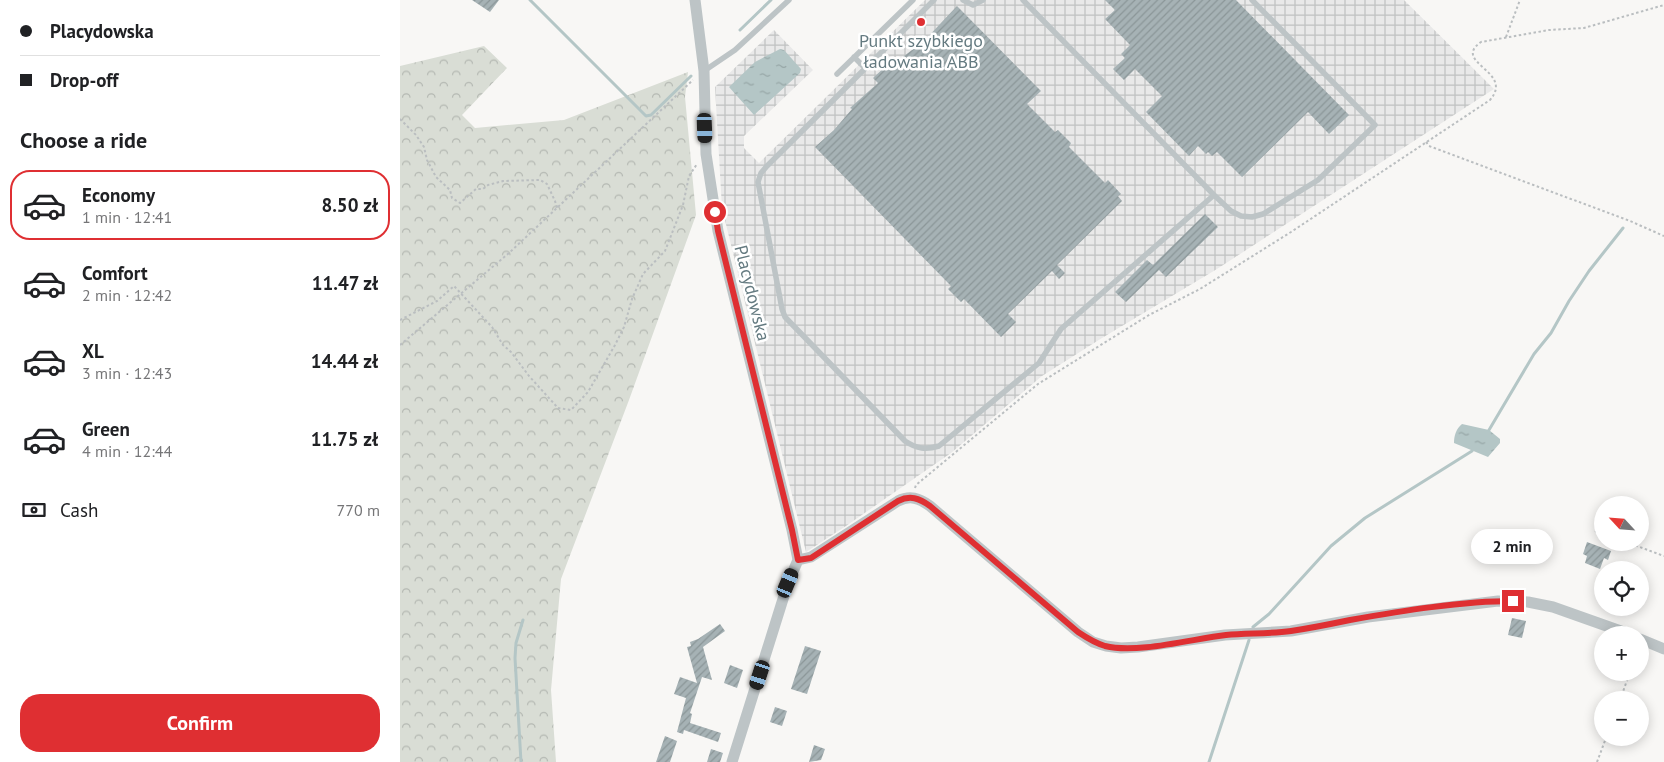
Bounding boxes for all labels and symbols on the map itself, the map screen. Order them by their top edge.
marker: Punkt szybkiego ładowania ABB [915,16,927,28]
place label: Punkt szybkiego ładowania ABB [859,29,983,73]
car [696,113,713,143]
route start [704,201,726,223]
street label: Placydowska [729,243,776,343]
north arrow [1594,496,1649,551]
callout: 2 min [1472,528,1554,564]
car [775,566,800,600]
route end [1502,590,1524,612]
car [748,658,771,692]

